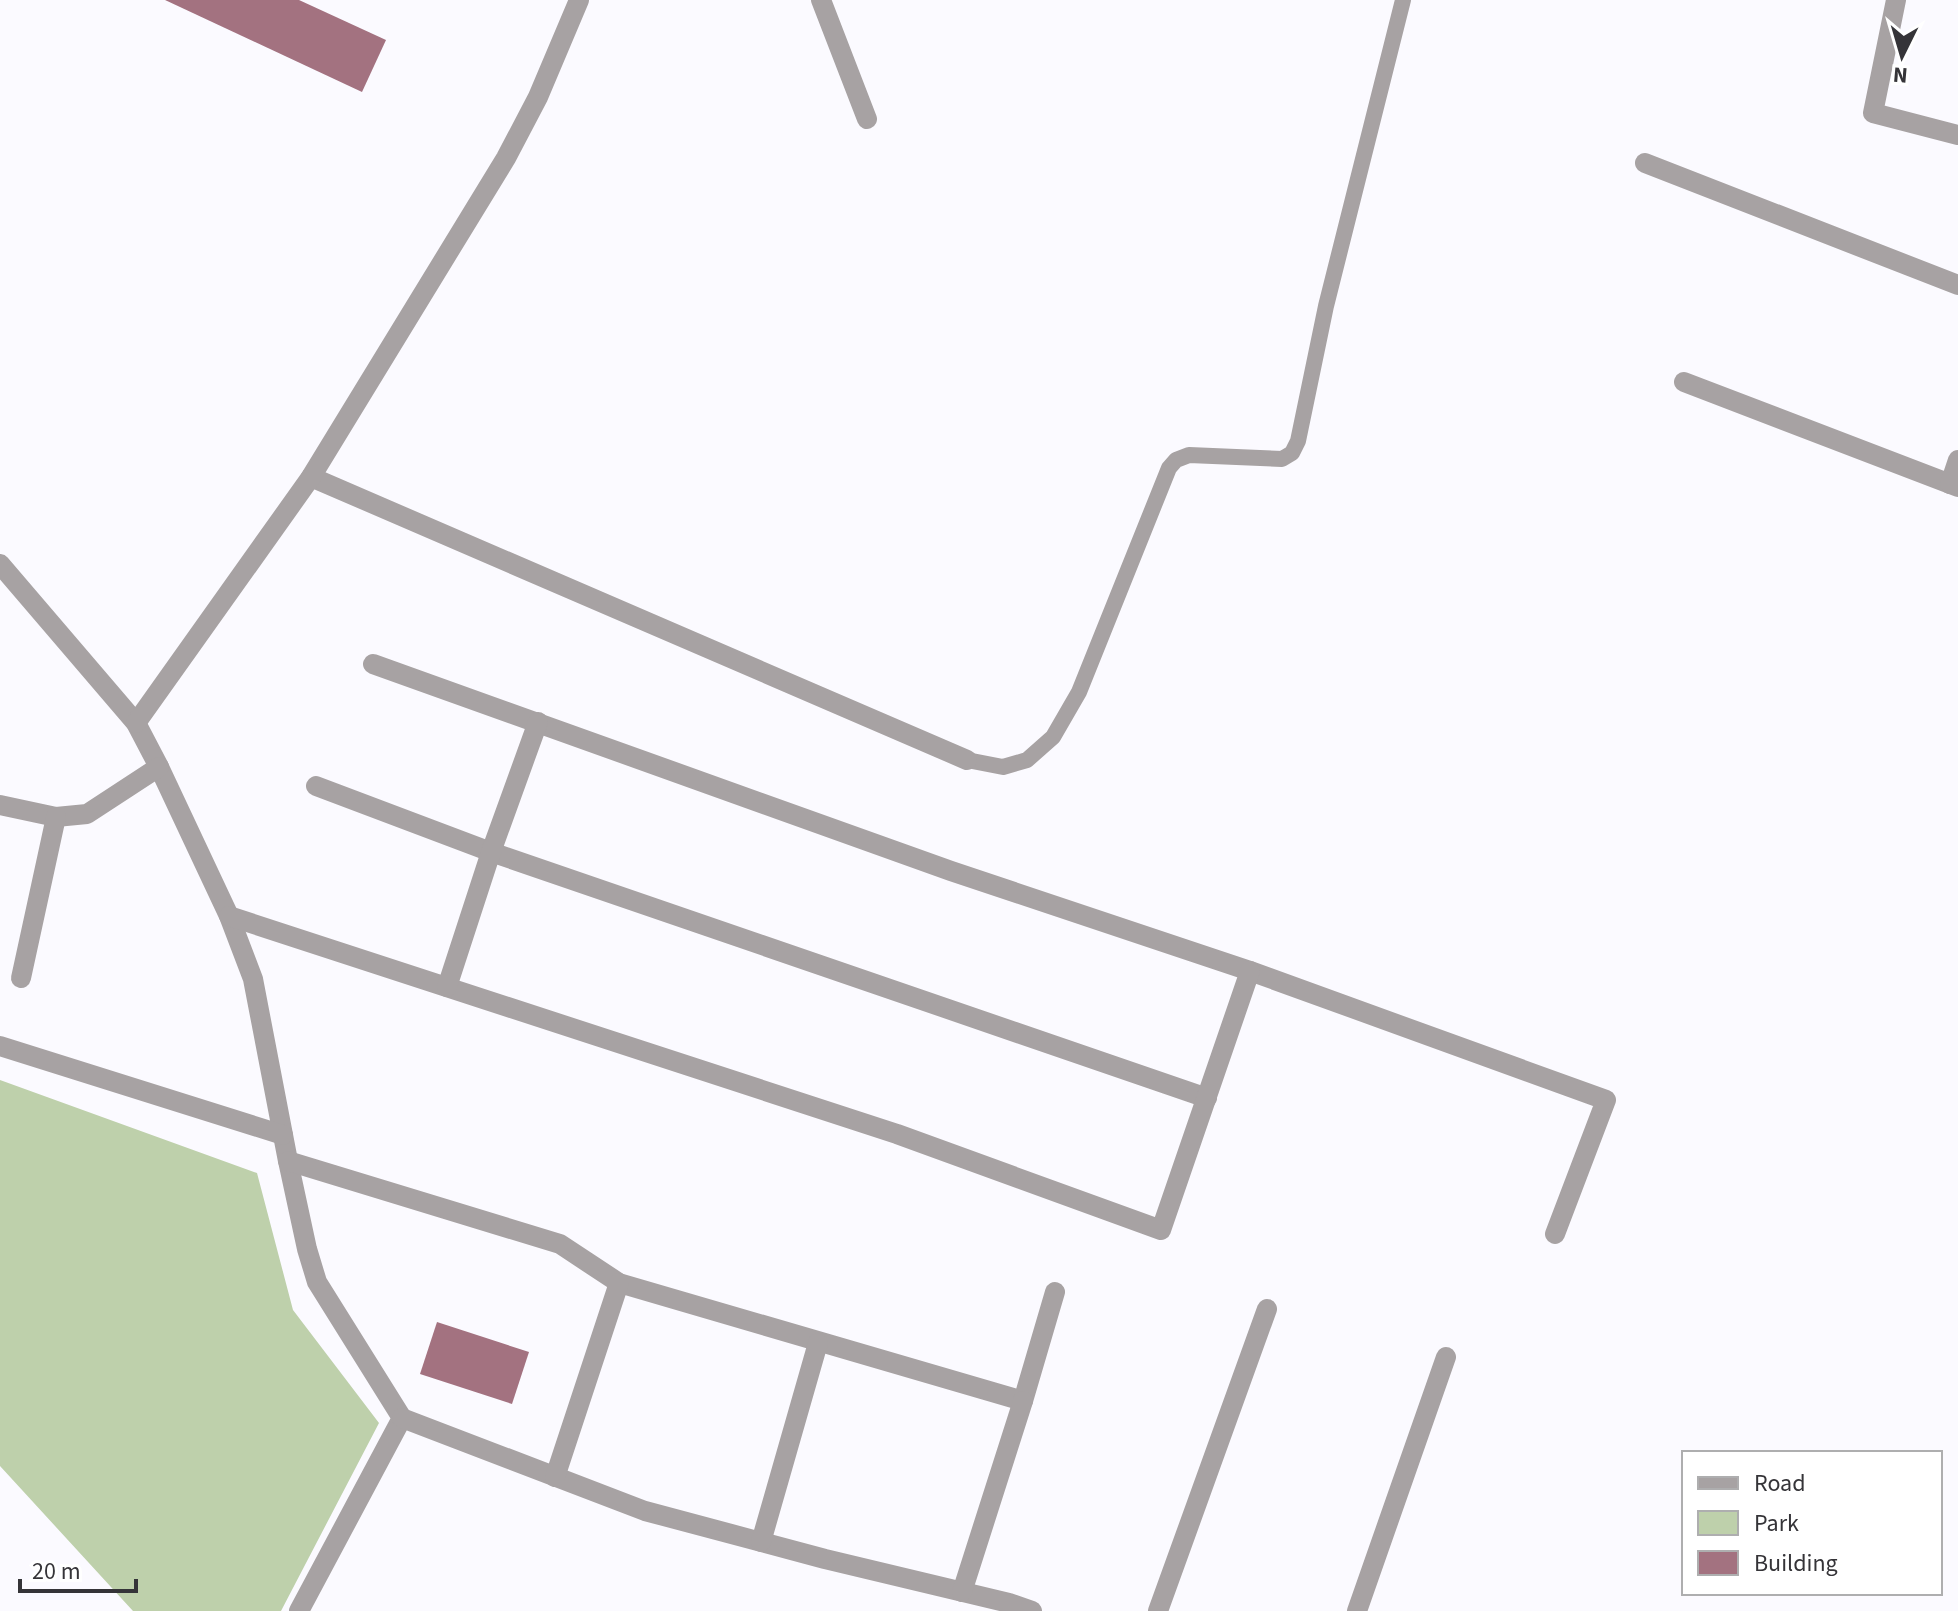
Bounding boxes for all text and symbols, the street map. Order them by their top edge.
north arrow [1862,16,1942,96]
text: N [1892,58,1909,92]
legend [1682,1451,1942,1595]
text: Road [1754,1466,1806,1501]
text: Park [1754,1506,1799,1541]
scale bar [20,1543,136,1593]
text: Building [1754,1546,1838,1581]
text: 20 m [32,1554,81,1589]

